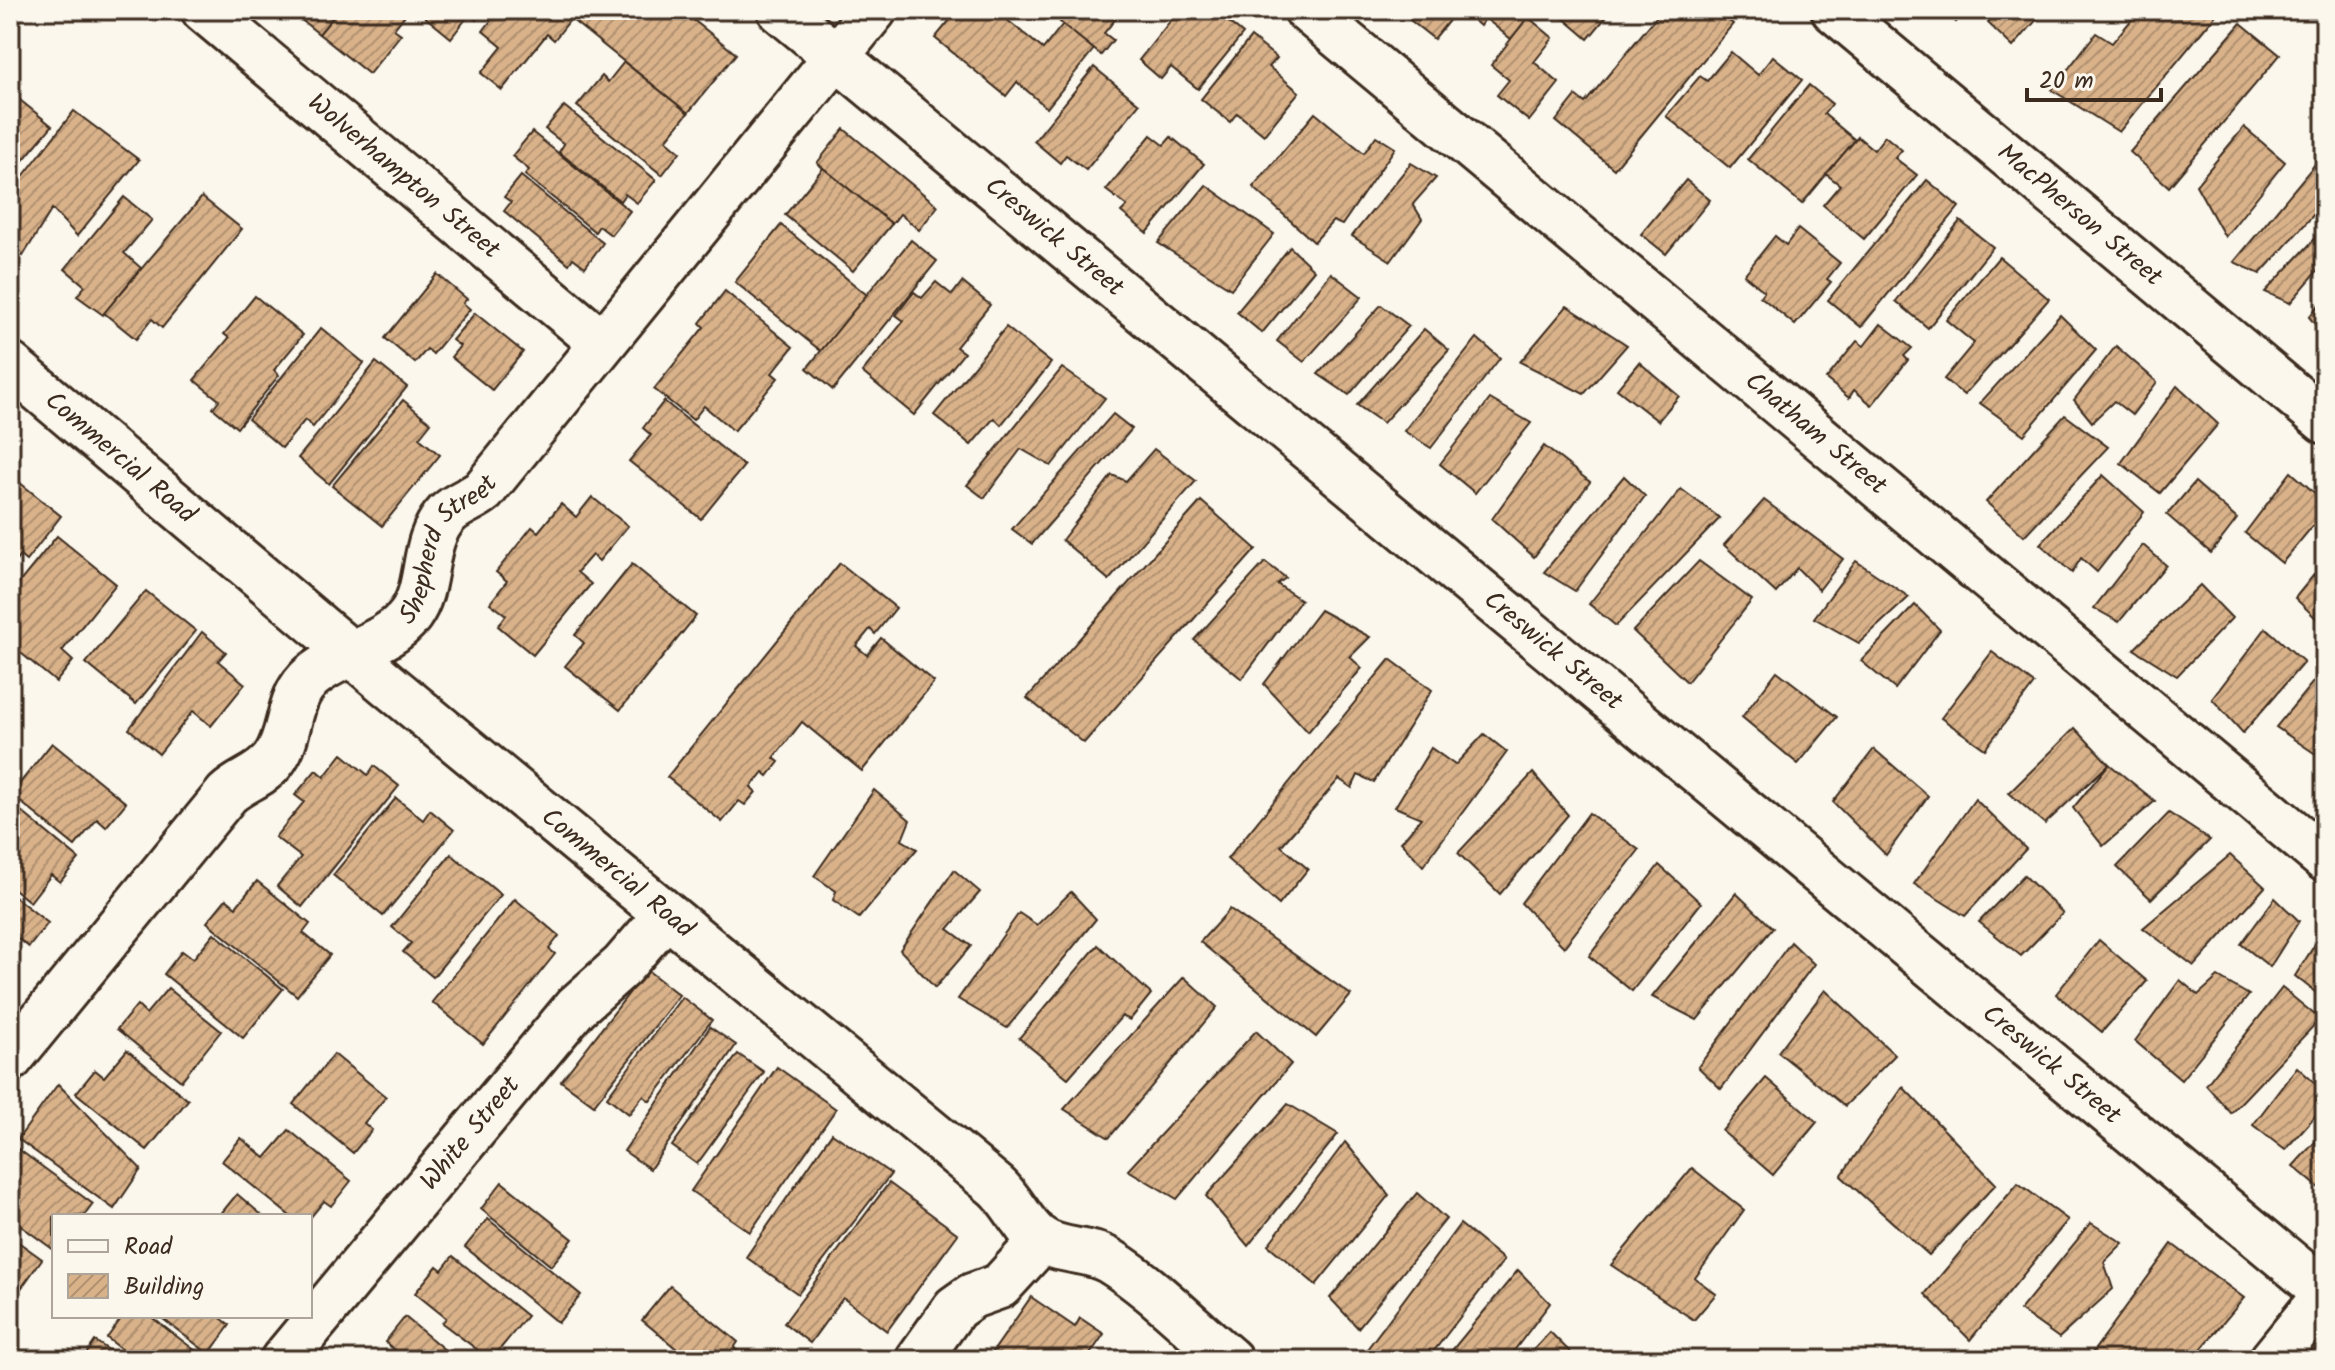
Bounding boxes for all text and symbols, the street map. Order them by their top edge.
scale bar [2027,52,2161,102]
text: 20 m [2039,62,2094,101]
street label: Wolverhampton Street [297,83,510,271]
street label: MacPherson Street [1987,133,2172,298]
street label: Creswick Street [975,167,1134,309]
street label: Chatham Street [1735,362,1897,507]
street label: Commercial Road [35,381,206,535]
street label: Shepherd Street [388,465,510,634]
street label: Creswick Street [1473,580,1633,722]
street label: Commercial Road [531,798,704,950]
street label: Creswick Street [1972,994,2131,1136]
street label: White Street [410,1066,532,1201]
legend [52,1214,312,1318]
text: Road [124,1228,173,1267]
text: Building [124,1268,204,1307]

